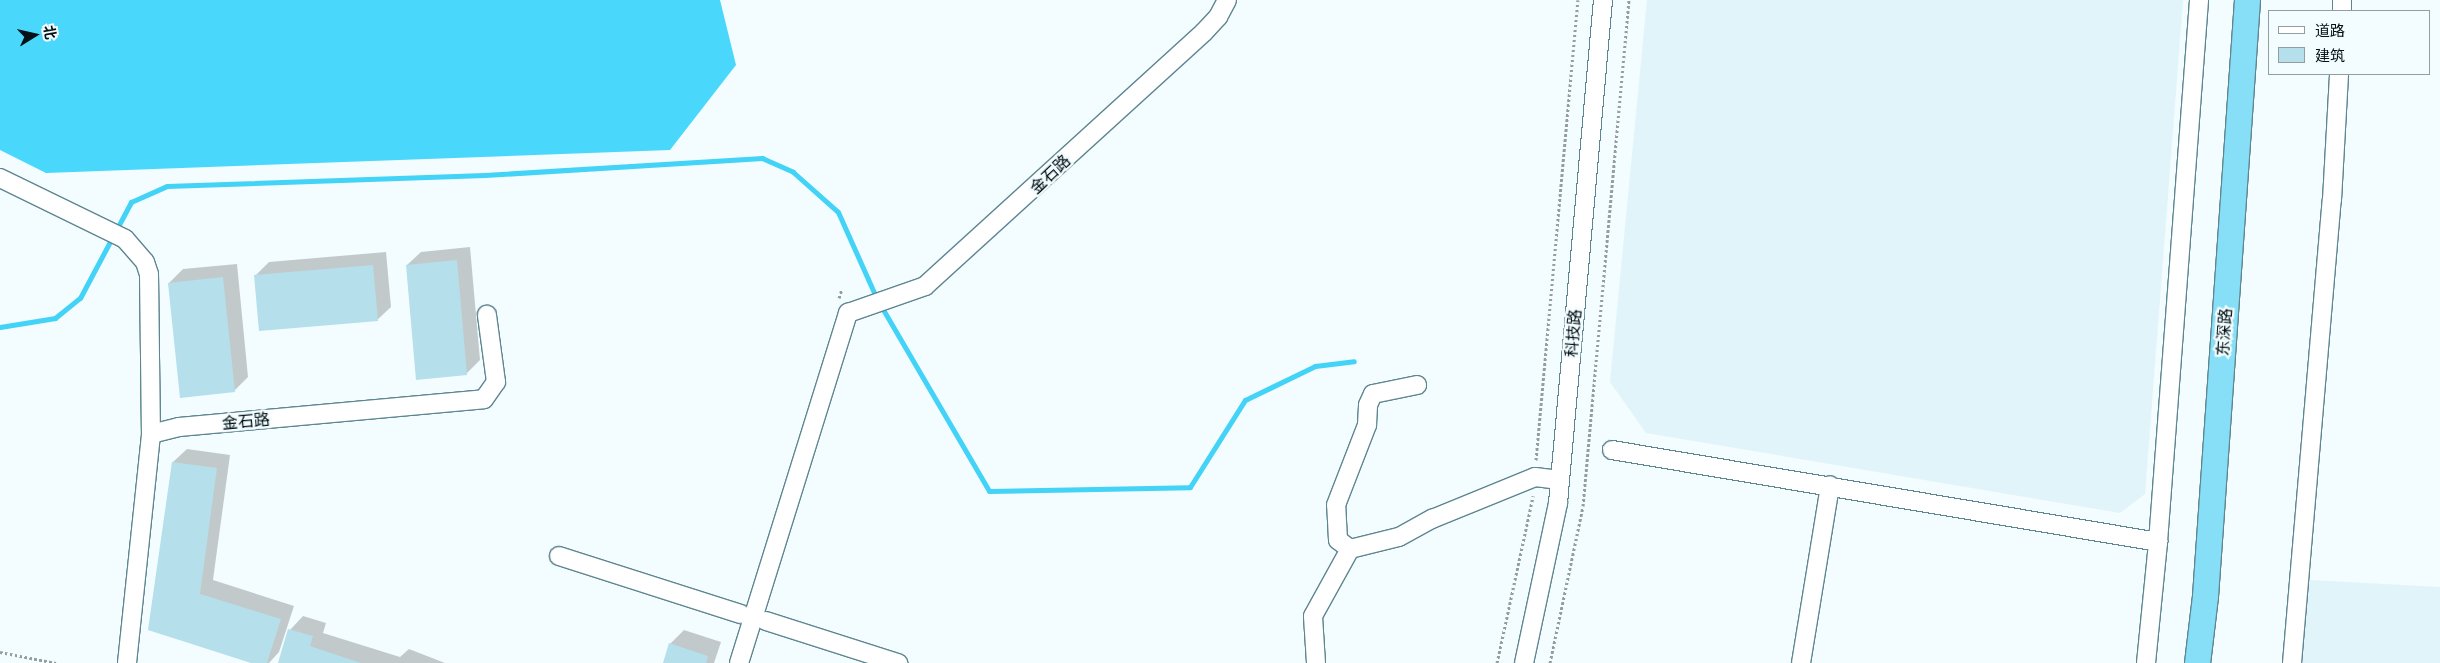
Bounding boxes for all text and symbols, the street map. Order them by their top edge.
north arrow [10,10,60,60]
legend [2268,10,2430,75]
text: 道路 [2315,21,2345,39]
text: 北 [41,24,60,41]
text: 建筑 [2315,46,2345,64]
street label: 金石路 [1026,151,1074,197]
street label: 东深路 [2213,307,2235,357]
street label: 科技路 [1561,308,1585,358]
street label: 金石路 [221,409,271,433]

